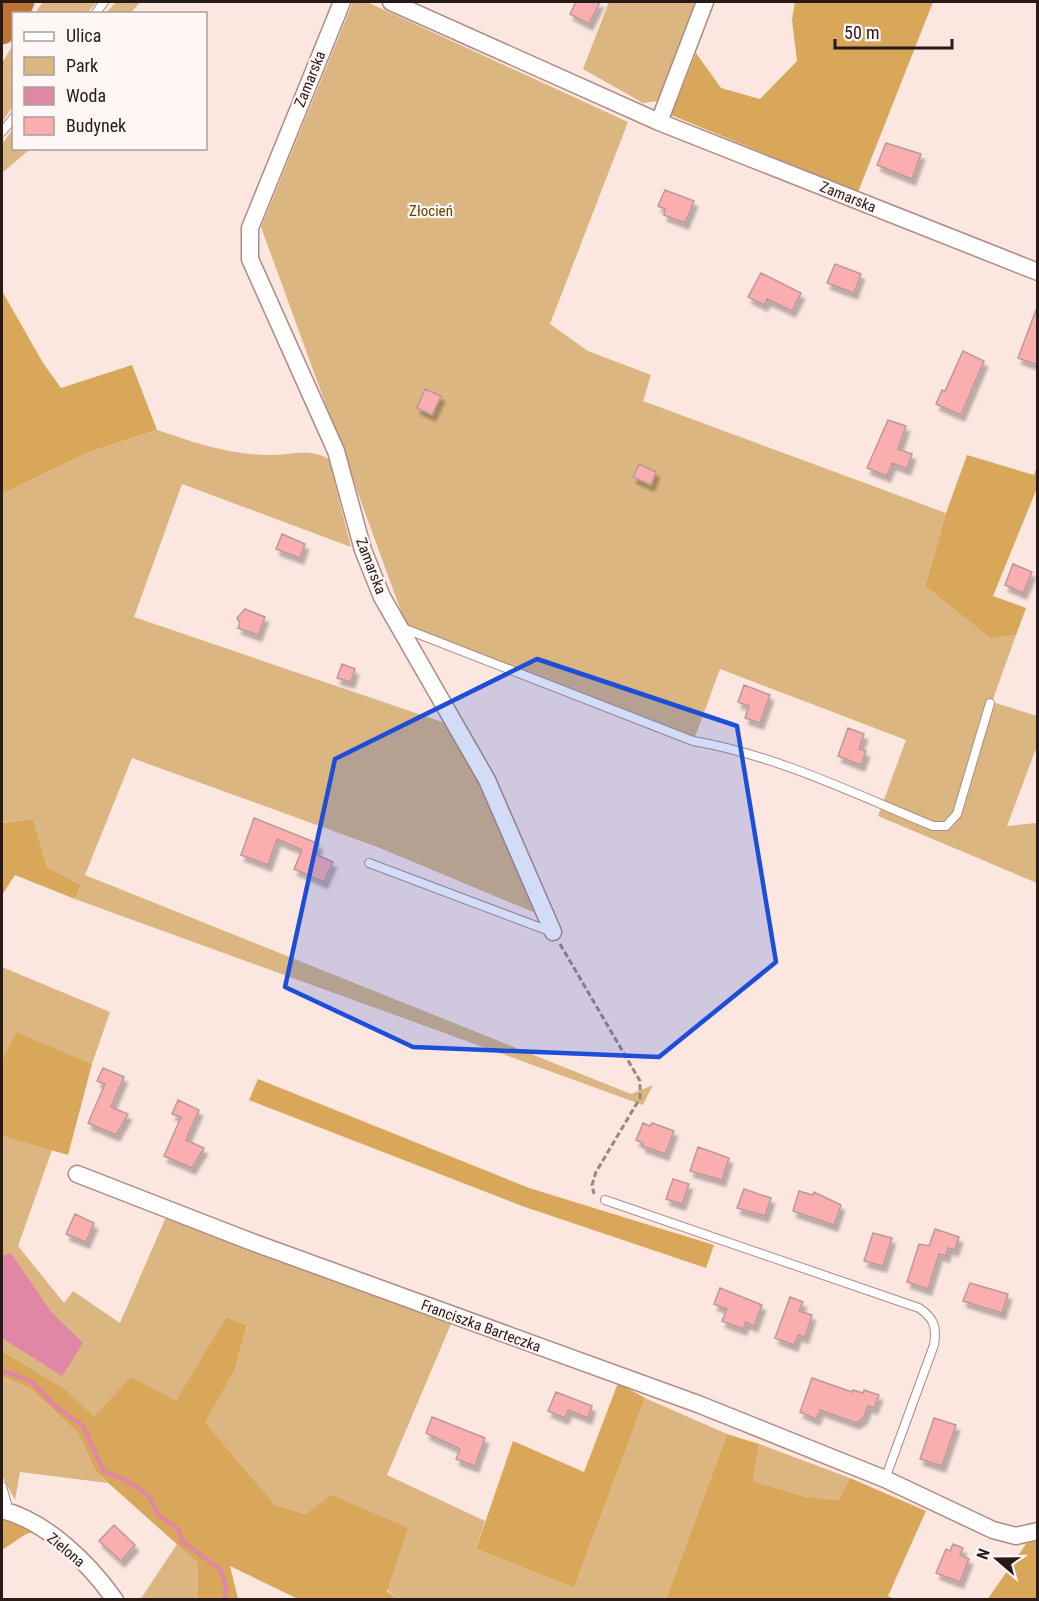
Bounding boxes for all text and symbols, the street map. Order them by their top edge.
legend [12,12,207,150]
scale bar [835,12,952,50]
text: 50 m [844,22,879,43]
text: Ulica [66,25,101,46]
street label: Zamarska [291,48,329,110]
text: Park [66,55,98,76]
text: Woda [66,85,106,106]
text: Budynek [66,115,126,136]
street label: Zamarska [817,178,879,216]
park label: Złocień [409,202,453,220]
street label: Zamarska [352,535,390,597]
street label: Franciszka Barteczka [419,1296,543,1356]
street label: Zielona [43,1529,89,1571]
north arrow [967,1529,1027,1589]
text: N [973,1546,994,1562]

